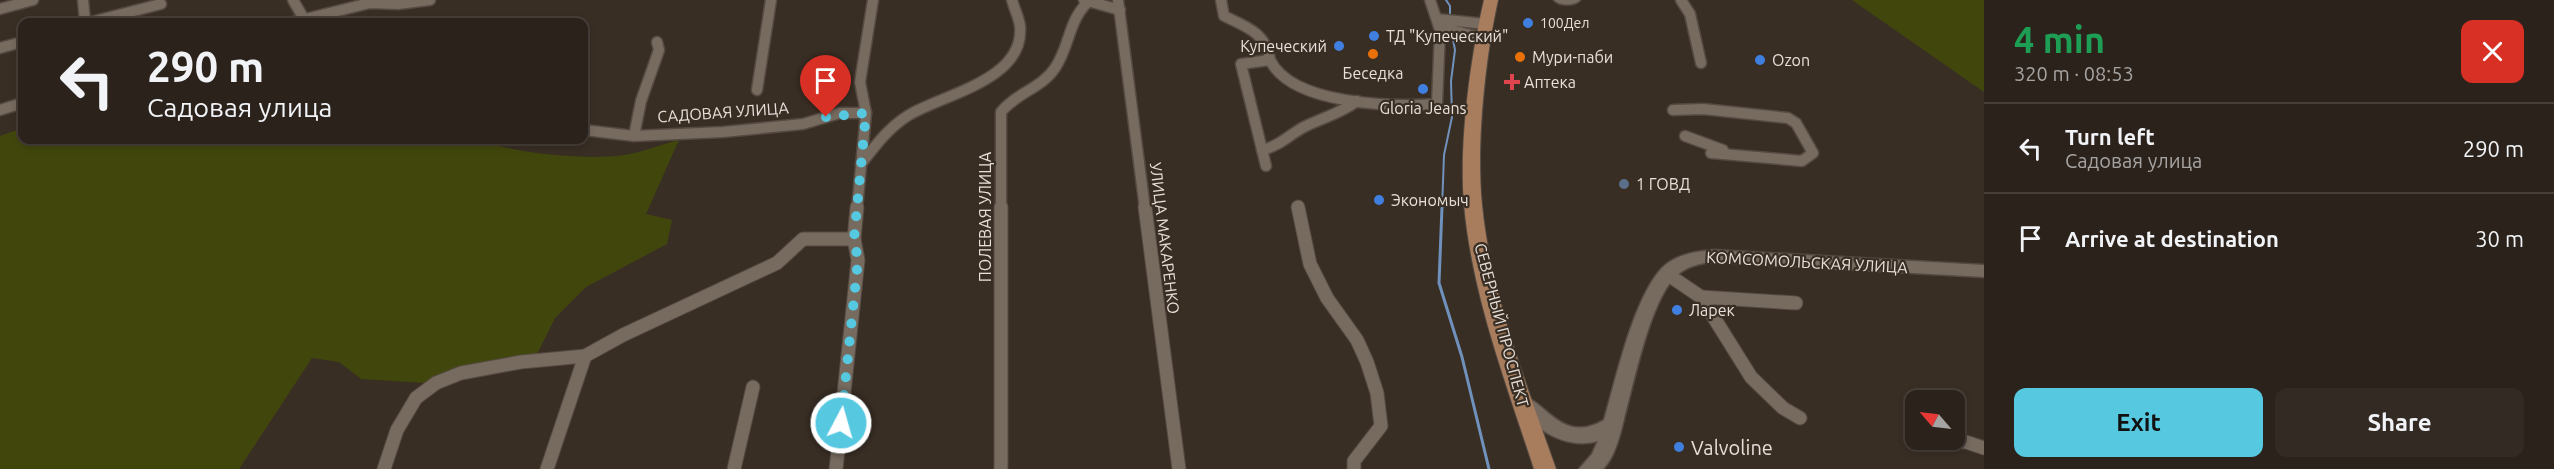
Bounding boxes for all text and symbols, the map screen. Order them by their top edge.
place label: 100Дел [1540,15,1589,31]
marker: 100Дел [1521,16,1535,30]
text: 4 min [2014,19,2105,60]
button: close [2461,20,2524,83]
place label: ТД "Купеческий" [1386,27,1508,45]
marker: ТД "Купеческий" [1367,29,1381,43]
place label: Купеческий [1240,37,1327,55]
marker: Купеческий [1332,39,1346,53]
icon: left [48,42,126,120]
text: 290 m [147,43,264,90]
marker: Беседка [1366,47,1380,61]
place label: Мури-паби [1532,48,1613,66]
marker: Мури-паби [1513,50,1527,64]
place label: Ozon [1772,51,1810,69]
marker: Ozon [1753,53,1767,67]
pin [800,55,851,117]
text: 320 m · 08:53 [2014,62,2134,85]
icon: arrive [809,64,842,97]
place label: Беседка [1343,64,1403,82]
place label: Аптека [1524,73,1576,91]
marker: Аптека [1505,75,1519,89]
marker: Gloria Jeans [1416,82,1430,96]
text: Садовая улица [147,92,332,122]
street label: САДОВАЯ УЛИЦА [657,98,790,126]
place label: Gloria Jeans [1379,99,1467,117]
text: Turn left [2065,124,2155,149]
icon: left [2014,132,2047,165]
text: 290 m [2463,136,2524,161]
text: Садовая улица [2065,149,2202,172]
street label: ПОЛЕВАЯ УЛИЦА [976,151,994,282]
street label: УЛИЦА МАКАРЕНКО [1147,161,1183,315]
place label: 1 ГОВД [1636,175,1690,193]
marker: 1 ГОВД [1617,177,1631,191]
place label: Экономыч [1391,191,1469,209]
marker: Экономыч [1372,193,1386,207]
icon: arrive [2014,222,2047,255]
text: Arrive at destination [2065,226,2279,251]
text: 30 m [2475,226,2524,251]
street label: СЕВЕРНЫЙ ПРОСПЕКТ [1471,241,1534,409]
street label: КОМСОМОЛЬСКАЯ УЛИЦА [1706,248,1909,276]
place label: Ларек [1689,301,1735,319]
marker: Ларек [1670,303,1684,317]
button: Exit [2014,388,2263,457]
button: Share [2275,388,2524,457]
north arrow [1905,390,1965,450]
map controls [1905,390,1965,450]
position arrow [809,391,873,455]
place label: Valvoline [1691,436,1773,459]
marker: Valvoline [1672,440,1686,454]

